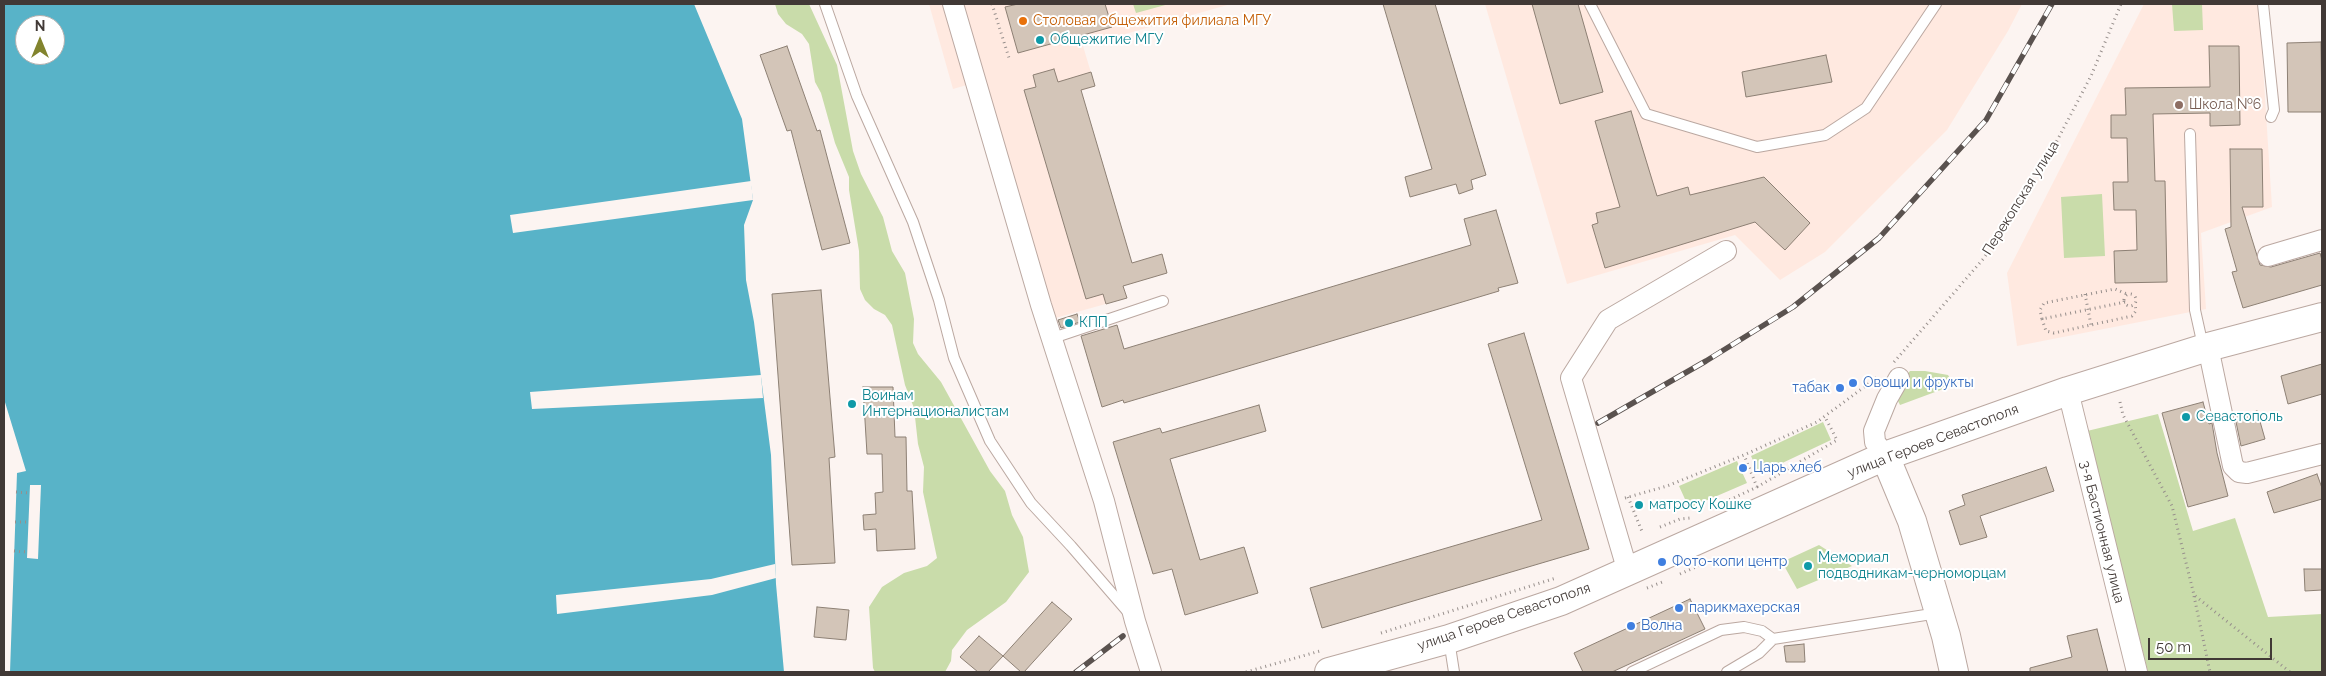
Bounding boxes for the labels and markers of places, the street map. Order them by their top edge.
place label: Столовая общежития филиала МГУ [1033,13,1271,29]
marker: Столовая общежития филиала МГУ [1017,15,1029,27]
place label: Общежитие МГУ [1050,32,1163,48]
marker: Общежитие МГУ [1034,34,1046,46]
place label: Школа №6 [2189,97,2261,113]
marker: Школа №6 [2173,99,2185,111]
place label: КПП [1079,315,1108,331]
marker: КПП [1063,317,1075,329]
place label: Овощи и фрукты [1863,375,1974,391]
marker: Овощи и фрукты [1847,377,1859,389]
place label: табак [1792,380,1830,396]
marker: табак [1834,382,1846,394]
place label: Воинам Интернационалистам [862,388,1009,421]
marker: Воинам Интернационалистам [846,398,858,410]
place label: Севастополь [2196,409,2283,425]
marker: Севастополь [2180,411,2192,423]
place label: Царь хлеб [1753,460,1822,476]
marker: Царь хлеб [1737,462,1749,474]
place label: матросу Кошке [1649,497,1752,513]
marker: матросу Кошке [1633,499,1645,511]
place label: Мемориал подводникам-черноморцам [1818,550,2006,582]
place label: Фото-копи центр [1672,554,1787,570]
marker: Фото-копи центр [1656,556,1668,568]
marker: Мемориал подводникам-черноморцам [1802,560,1814,572]
place label: парикмахерская [1689,600,1800,616]
marker: парикмахерская [1673,602,1685,614]
place label: Волна [1641,618,1682,634]
marker: Волна [1625,620,1637,632]

